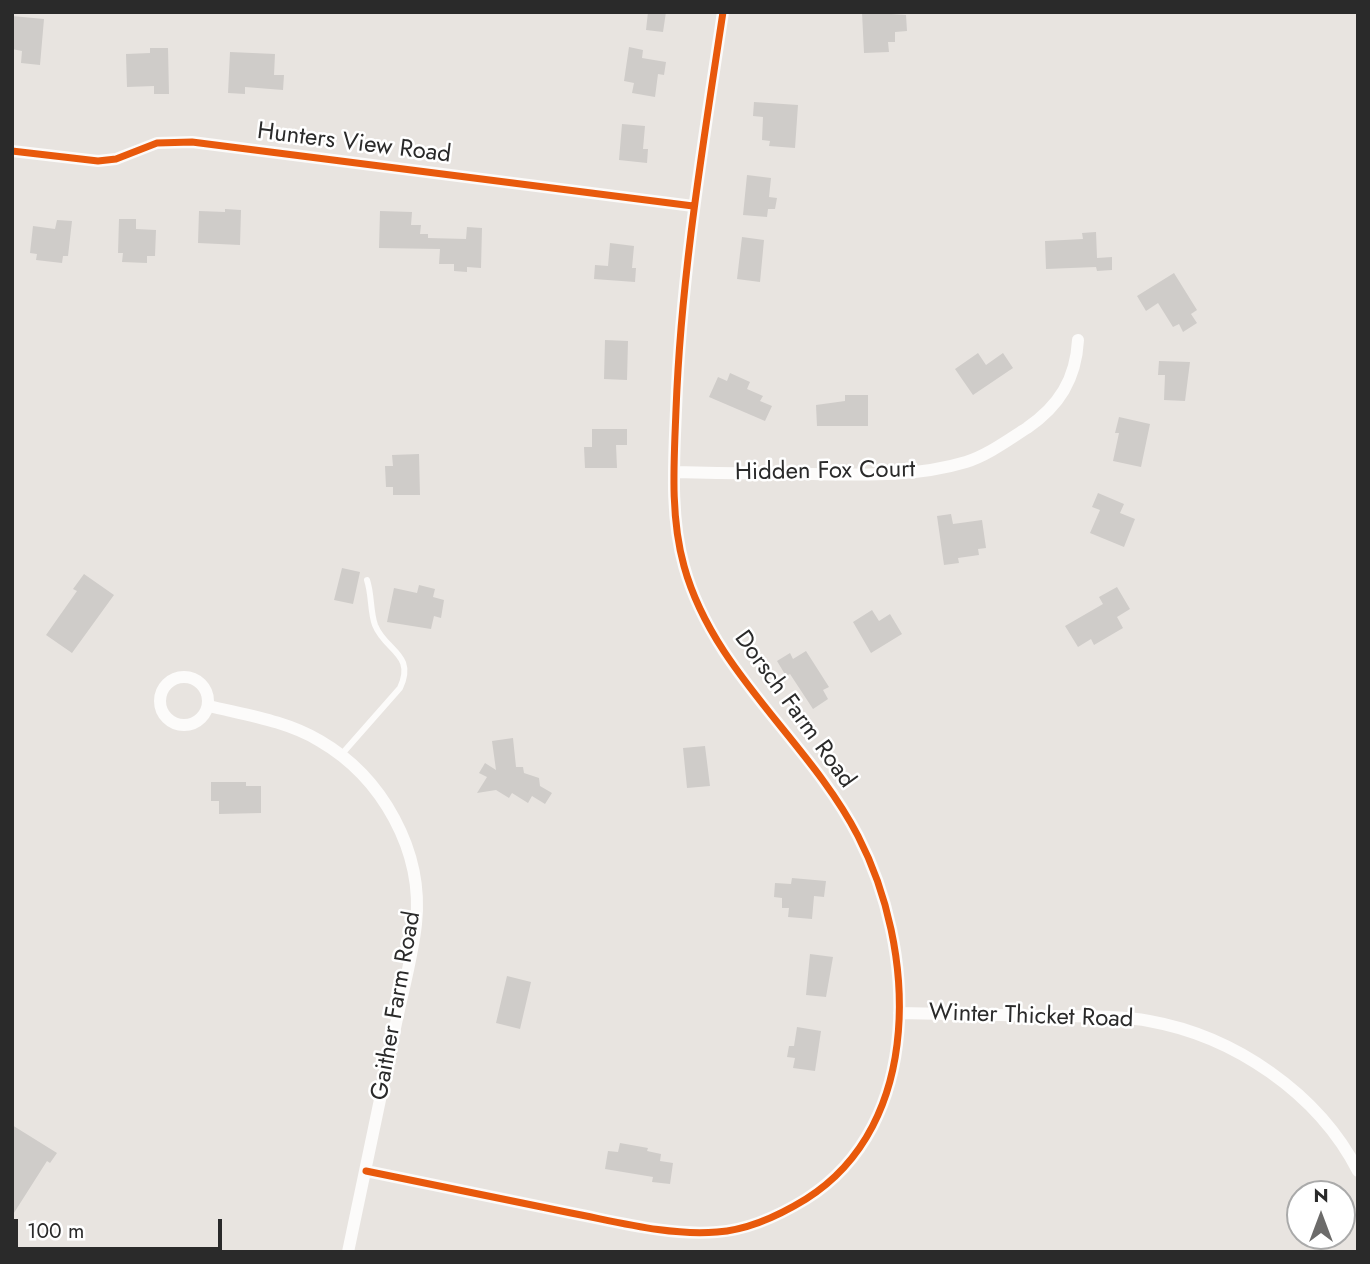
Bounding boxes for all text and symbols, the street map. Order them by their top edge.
street label: Hunters View Road [255,118,453,170]
street label: Hidden Fox Court [735,456,915,488]
street label: Dorsch Farm Road [727,626,861,794]
street label: Gaither Farm Road [366,909,428,1103]
street label: Winter Thicket Road [928,999,1134,1035]
north arrow [1286,1180,1356,1250]
text: N [1313,1182,1329,1209]
scale bar [18,1204,226,1248]
text: 100 m [27,1216,84,1246]

